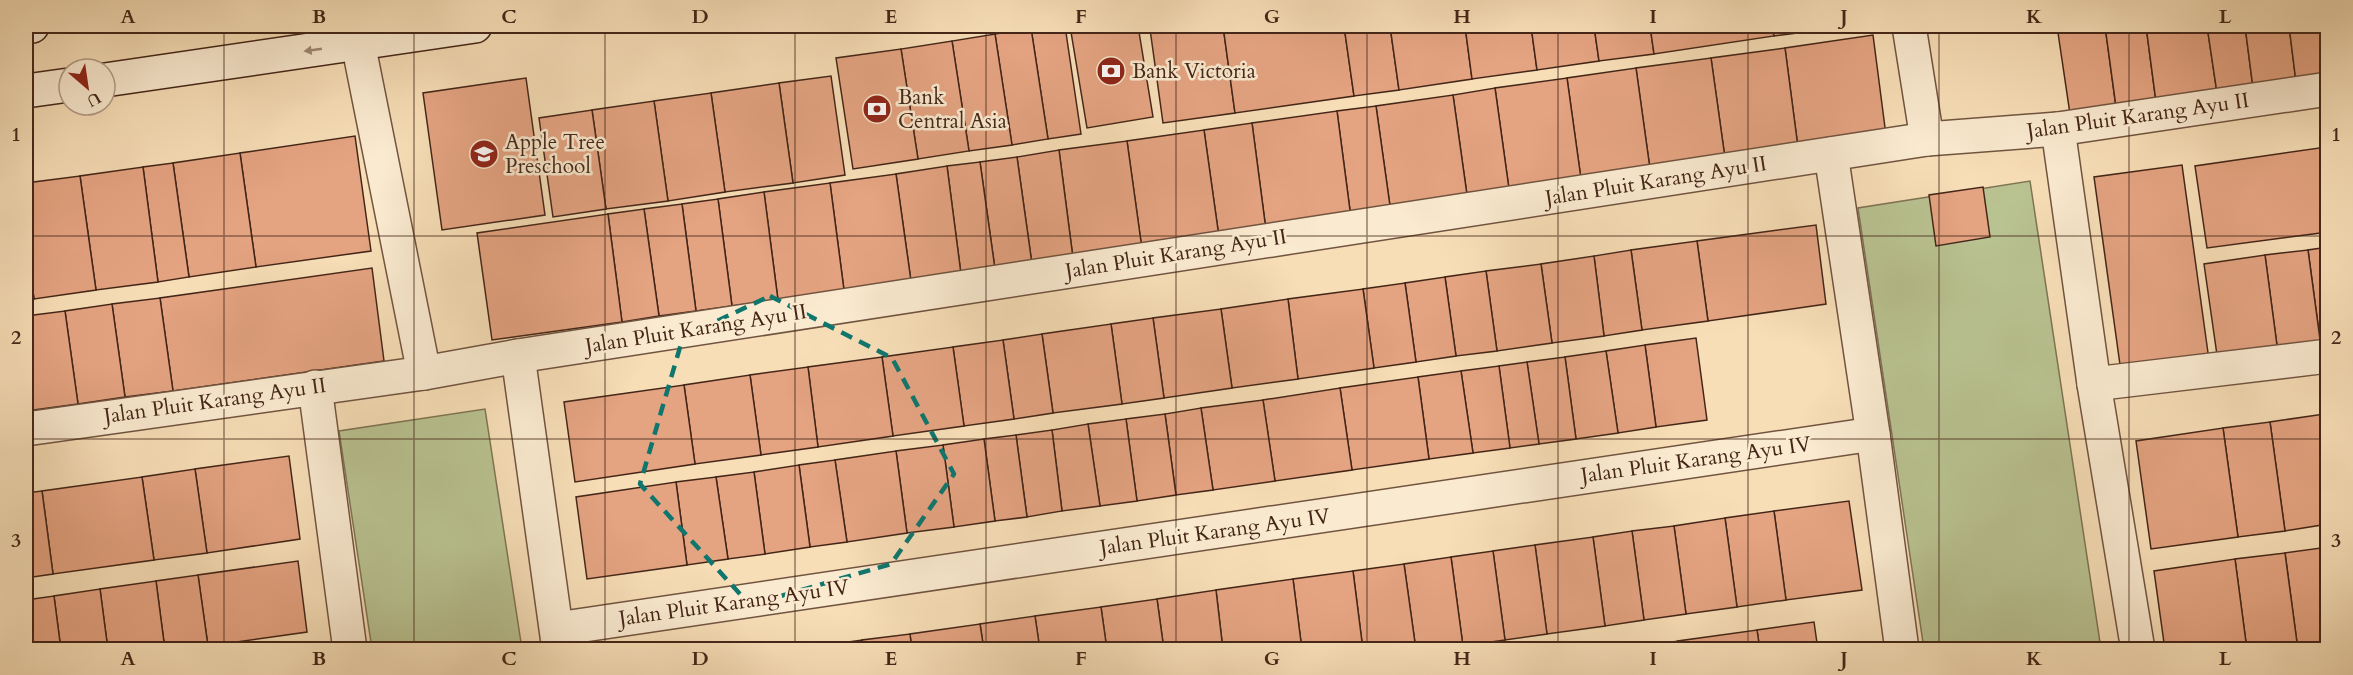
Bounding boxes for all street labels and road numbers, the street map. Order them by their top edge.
street label: Jalan Pluit Karang Ayu II [2022,86,2251,146]
street label: Jalan Pluit Karang Ayu II [1540,149,1769,213]
street label: Jalan Pluit Karang Ayu II [1060,222,1289,286]
street label: Jalan Pluit Karang Ayu II [580,297,809,361]
street label: Jalan Pluit Karang Ayu II [99,371,328,431]
street label: Jalan Pluit Karang Ayu IV [1576,429,1814,491]
street label: Jalan Pluit Karang Ayu IV [1095,501,1333,563]
street label: Jalan Pluit Karang Ayu IV [614,572,852,634]

